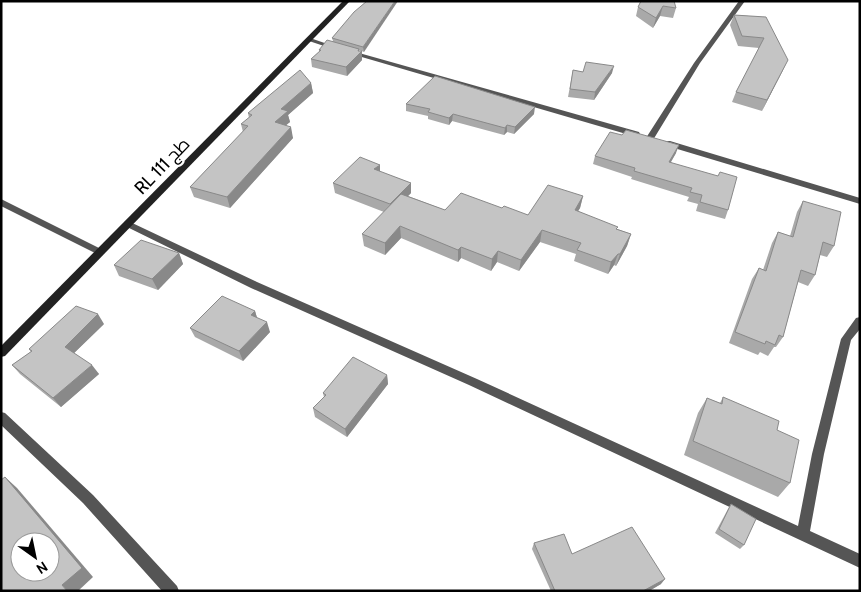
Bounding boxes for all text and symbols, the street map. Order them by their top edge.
street label: RL طج 111 [130,133,195,200]
north arrow [10,532,60,582]
text: N [33,558,51,578]

